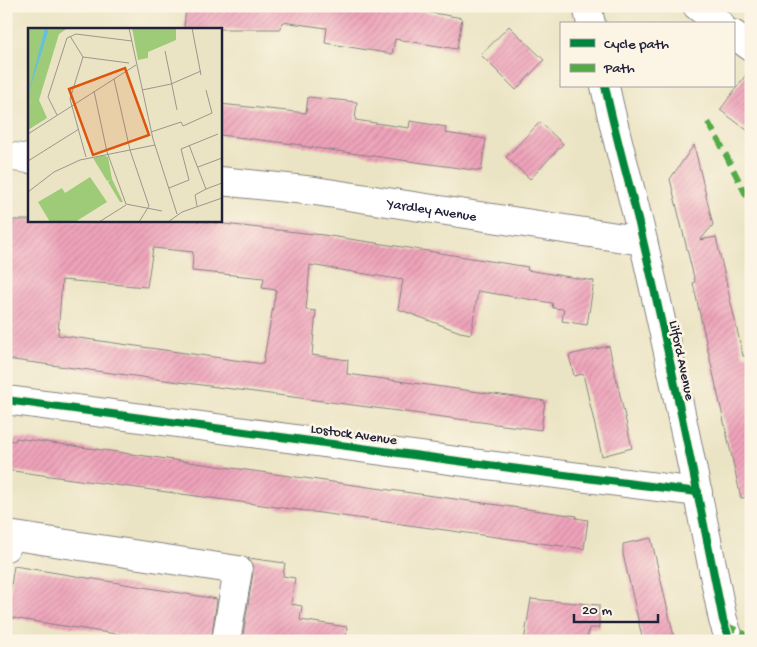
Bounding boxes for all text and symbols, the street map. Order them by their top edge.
legend [560,22,734,88]
inset map [28,28,221,221]
text: Cycle path [604,36,669,54]
text: Path [603,60,635,78]
street label: Yardley Avenue [384,196,478,227]
street label: Lilford Avenue [664,319,697,403]
street label: Lostock Avenue [309,421,399,450]
scale bar [574,592,658,624]
text: 20 m [582,602,612,620]

